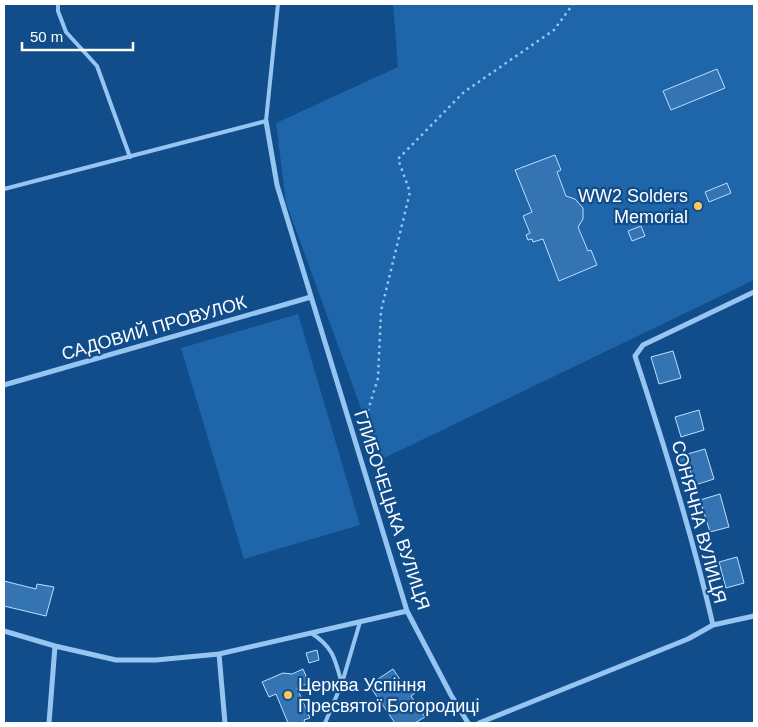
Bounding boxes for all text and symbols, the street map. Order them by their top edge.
scale bar [22,20,134,52]
text: 50 m [30,28,63,45]
place label: WW2 Solders Memorial [578,186,688,227]
marker: WW2 Solders Memorial [692,200,704,212]
street label: САДОВИЙ ПРОВУЛОК [59,291,249,364]
street label: ГЛИБОЧЕЦЬКА ВУЛИЦЯ [350,408,434,612]
street label: СОНЯЧНА ВУЛИЦЯ [668,438,730,606]
place label: Церква Успіння Пресвятої Богородиці [298,675,480,716]
marker: Церква Успіння Пресвятої Богородиці [282,689,294,701]

